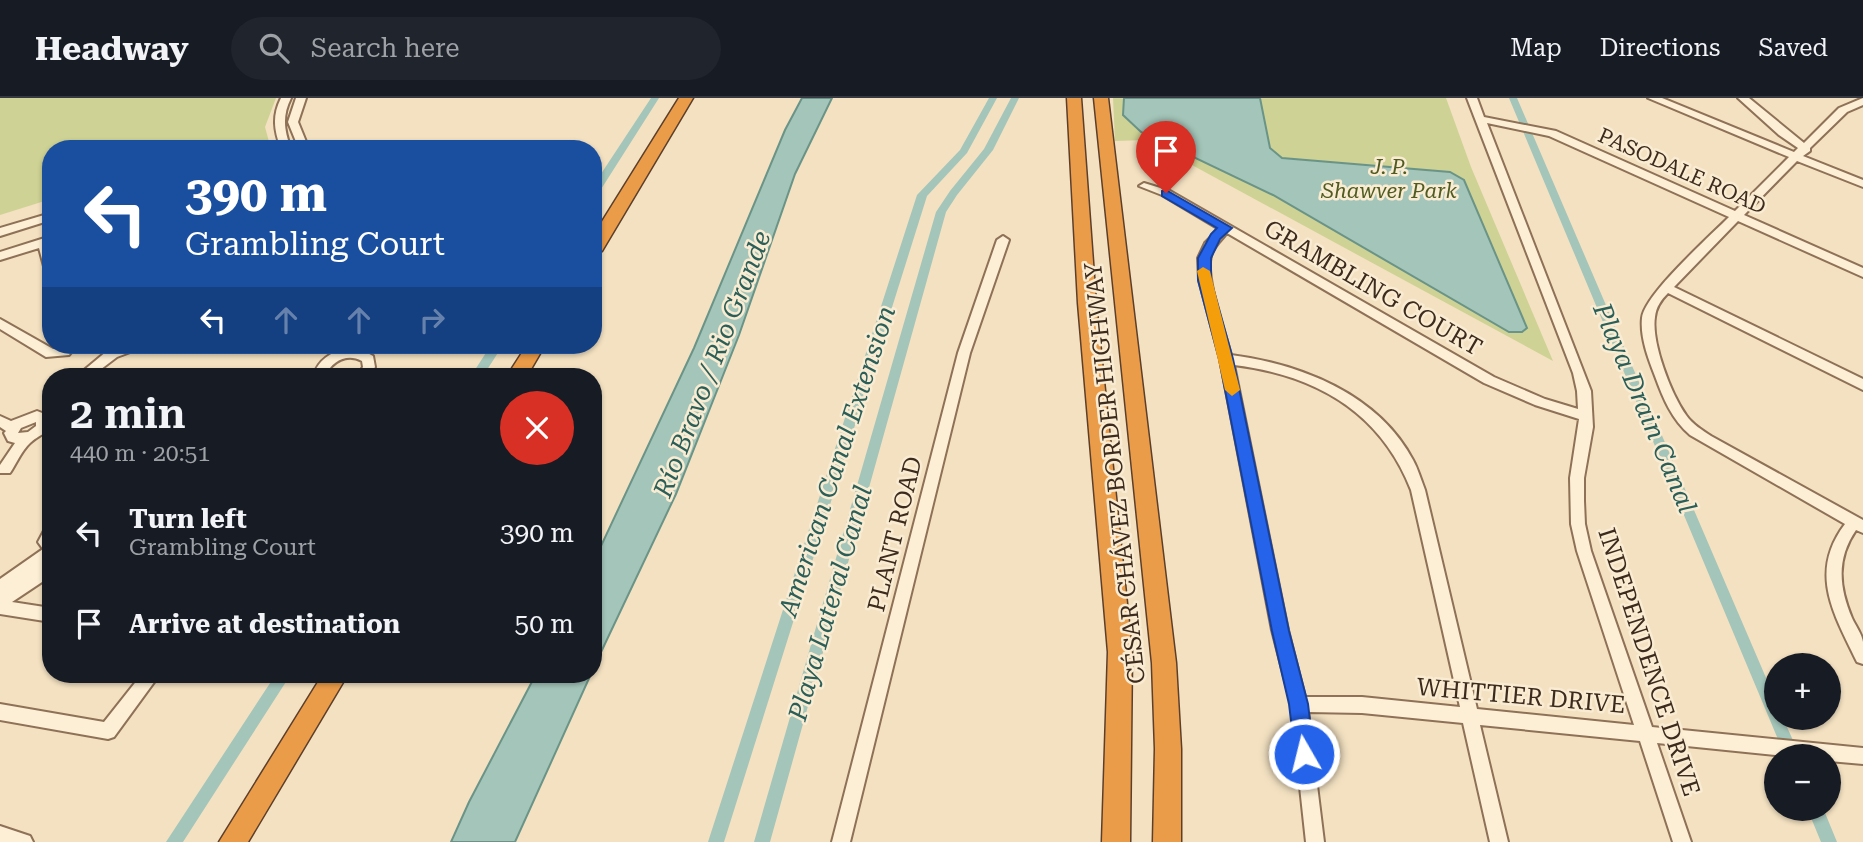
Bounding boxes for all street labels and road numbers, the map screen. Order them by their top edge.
street label: PASODALE ROAD [1594,123,1770,219]
street label: GRAMBLING COURT [1259,214,1487,362]
street label: CÉSAR CHÁVEZ BORDER HIGHWAY [1078,260,1151,685]
street label: PLANT ROAD [862,454,928,614]
street label: INDEPENDENCE DRIVE [1592,524,1706,800]
street label: WHITTIER DRIVE [1416,673,1626,719]

